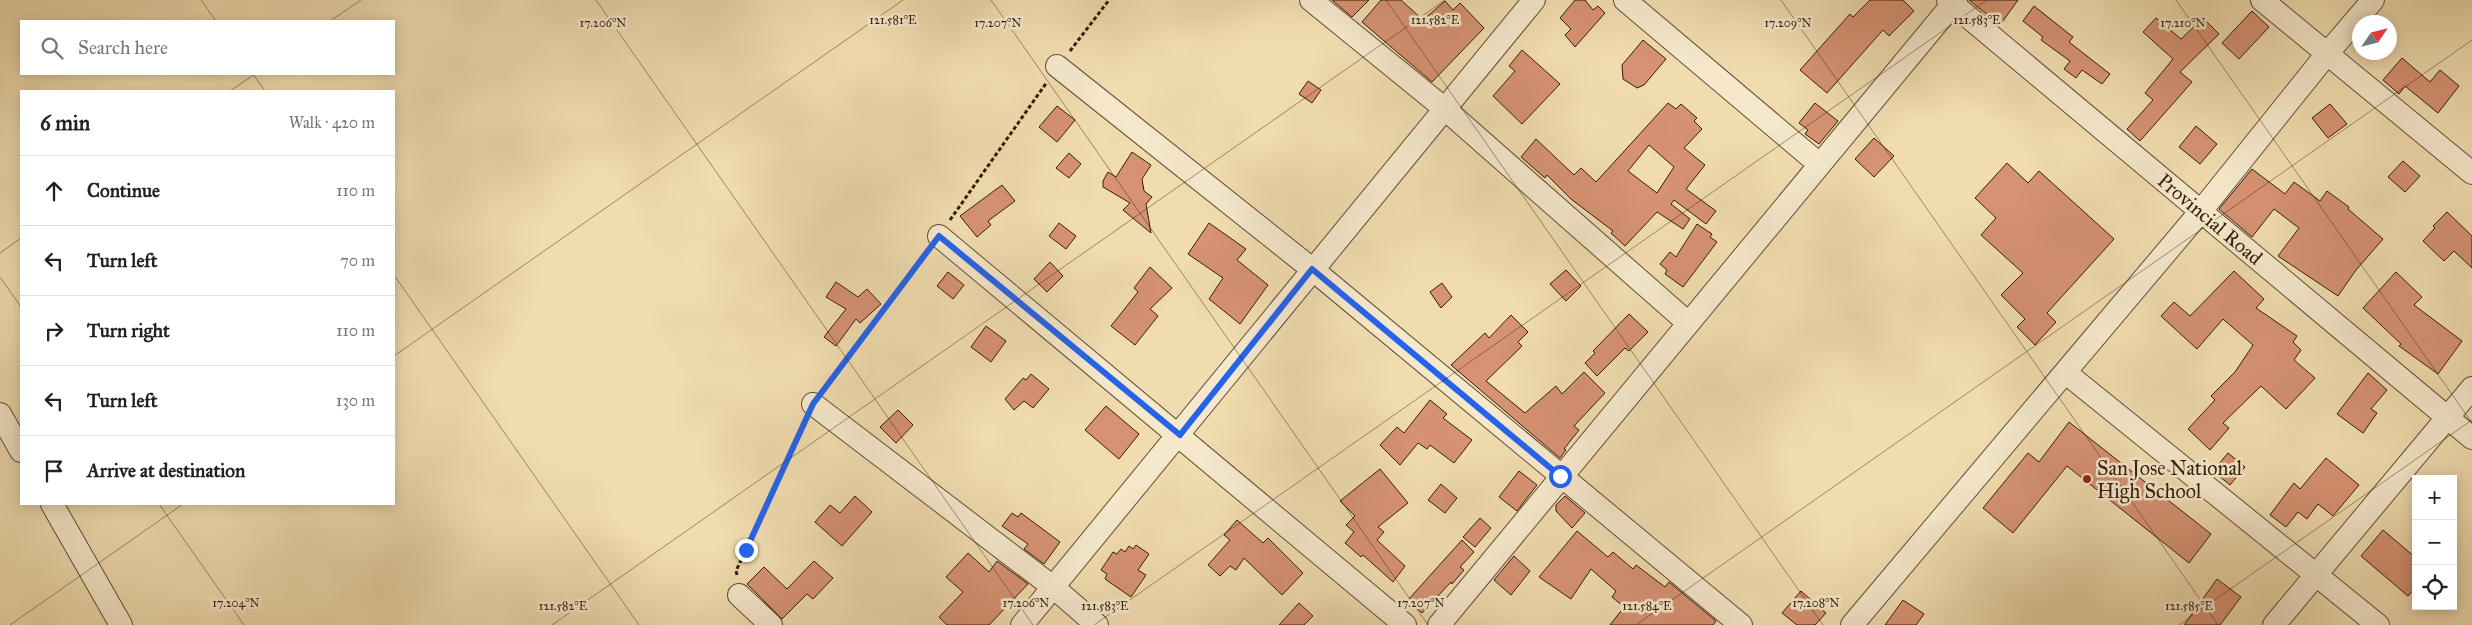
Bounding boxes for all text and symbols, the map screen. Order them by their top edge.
text: 121.581°E [869,13,917,27]
text: 121.582°E [1411,13,1460,27]
text: 121.583°E [1953,13,2001,27]
north arrow [2352,15,2397,60]
text: 17.206°N [579,16,627,30]
text: 17.207°N [974,16,1022,30]
text: 17.209°N [1764,16,1812,30]
text: 17.210°N [2160,16,2206,30]
search box [20,20,395,75]
icon: search [38,34,66,62]
text: Search here [78,36,168,59]
text: 6 min [40,110,90,136]
text: Walk · 420 m [289,113,375,132]
street label: Provincial Road [2153,168,2267,270]
icon: ahead [40,177,68,205]
text: Continue [87,179,160,202]
text: 110 m [336,181,375,200]
icon: left [40,247,68,275]
text: Turn left [87,249,157,272]
text: 70 m [340,251,375,270]
icon: right [40,317,68,345]
text: Turn right [87,319,170,342]
text: 110 m [336,321,375,340]
icon: left [40,387,68,415]
text: Turn left [87,389,157,412]
text: 130 m [336,391,375,410]
place label: San Jose National High School [2097,456,2243,504]
icon: arrive [40,457,68,485]
text: Arrive at destination [87,459,245,482]
route start [1549,465,1572,488]
marker: San Jose National High School [2081,473,2093,485]
map controls [2412,475,2457,610]
button: + [2412,475,2457,520]
button: − [2412,520,2457,565]
route end [735,539,758,562]
button: locate [2412,565,2457,610]
text: 17.204°N [212,596,260,610]
text: 17.206°N [1002,596,1050,610]
text: 17.207°N [1397,596,1445,610]
text: 17.208°N [1792,596,1840,610]
text: 121.582°E [539,599,588,613]
text: 121.583°E [1081,599,1129,613]
text: 121.584°E [1622,599,1672,613]
text: 121.585°E [2165,599,2214,613]

